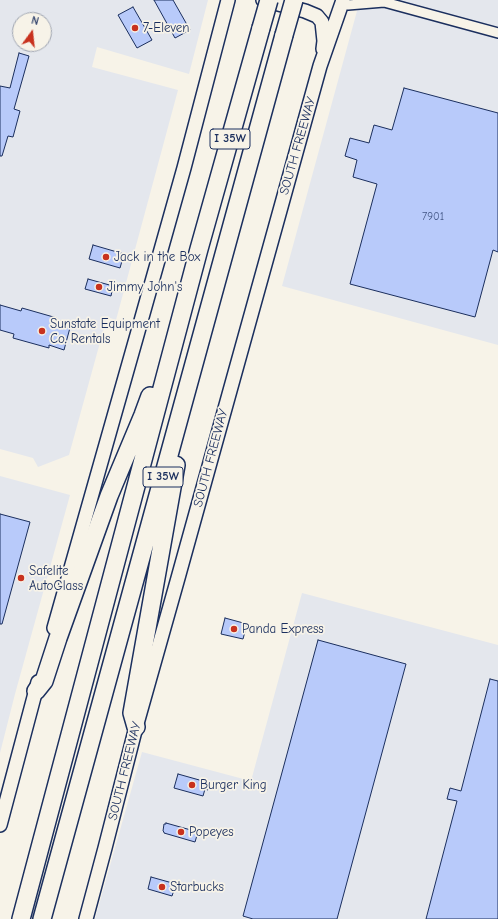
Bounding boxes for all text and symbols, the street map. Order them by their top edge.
north arrow [12,12,52,52]
text: N [30,14,40,28]
place label: 7-Eleven [143,20,189,36]
marker: 7-Eleven [130,23,140,33]
street label: SOUTH FREEWAY [277,95,319,197]
road number: I 35W [210,129,250,149]
house number: 7901 [422,210,444,224]
place label: Jack in the Box [114,249,200,265]
marker: Jack in the Box [101,252,111,262]
place label: Jimmy John's [107,279,182,295]
marker: Jimmy John's [94,282,104,292]
place label: Sunstate Equipment Co. Rentals [50,316,160,347]
marker: Sunstate Equipment Co. Rentals [37,326,47,336]
street label: SOUTH FREEWAY [190,407,232,509]
road number: I 35W [143,467,183,487]
place label: Safelite AutoGlass [29,563,83,594]
marker: Safelite AutoGlass [16,573,26,583]
place label: Panda Express [242,621,324,637]
marker: Panda Express [229,624,239,634]
street label: SOUTH FREEWAY [105,720,145,822]
place label: Burger King [200,777,267,793]
marker: Burger King [187,780,197,790]
place label: Popeyes [189,824,234,840]
marker: Popeyes [176,827,186,837]
place label: Starbucks [170,879,224,895]
marker: Starbucks [157,882,167,892]

